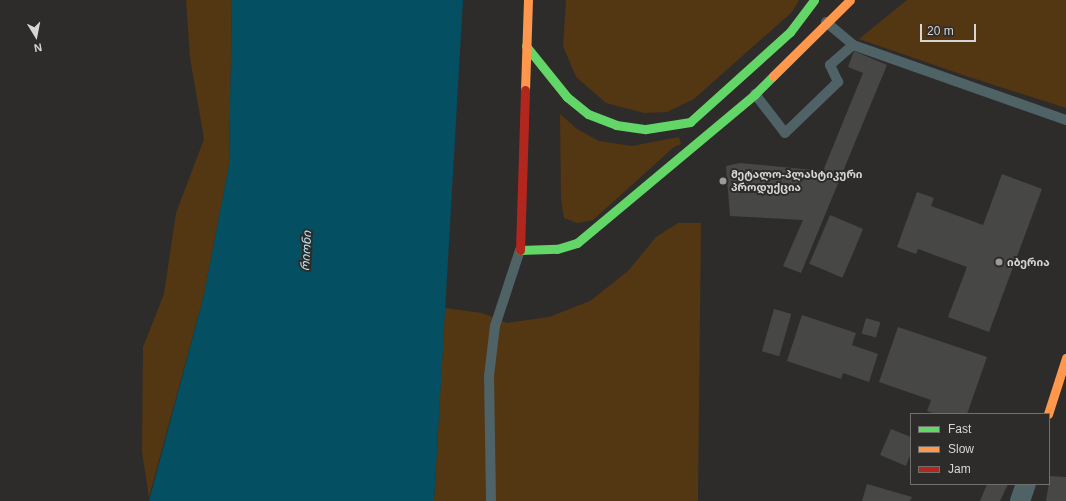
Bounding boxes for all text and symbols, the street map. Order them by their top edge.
north arrow [16,16,56,56]
scale bar [922,16,978,42]
text: 20 m [927,24,954,38]
text: N [33,41,43,54]
place label: მეტალო-პლასტიკური პროდუქცია [731,168,862,194]
marker: მეტალო-პლასტიკური პროდუქცია [718,176,728,186]
water label: რიონი [299,230,315,272]
place label: იბერია [1007,255,1050,269]
marker: იბერია [994,257,1004,267]
legend [910,413,1050,485]
text: Fast [948,422,971,436]
text: Slow [948,442,974,456]
text: Jam [948,462,971,476]

